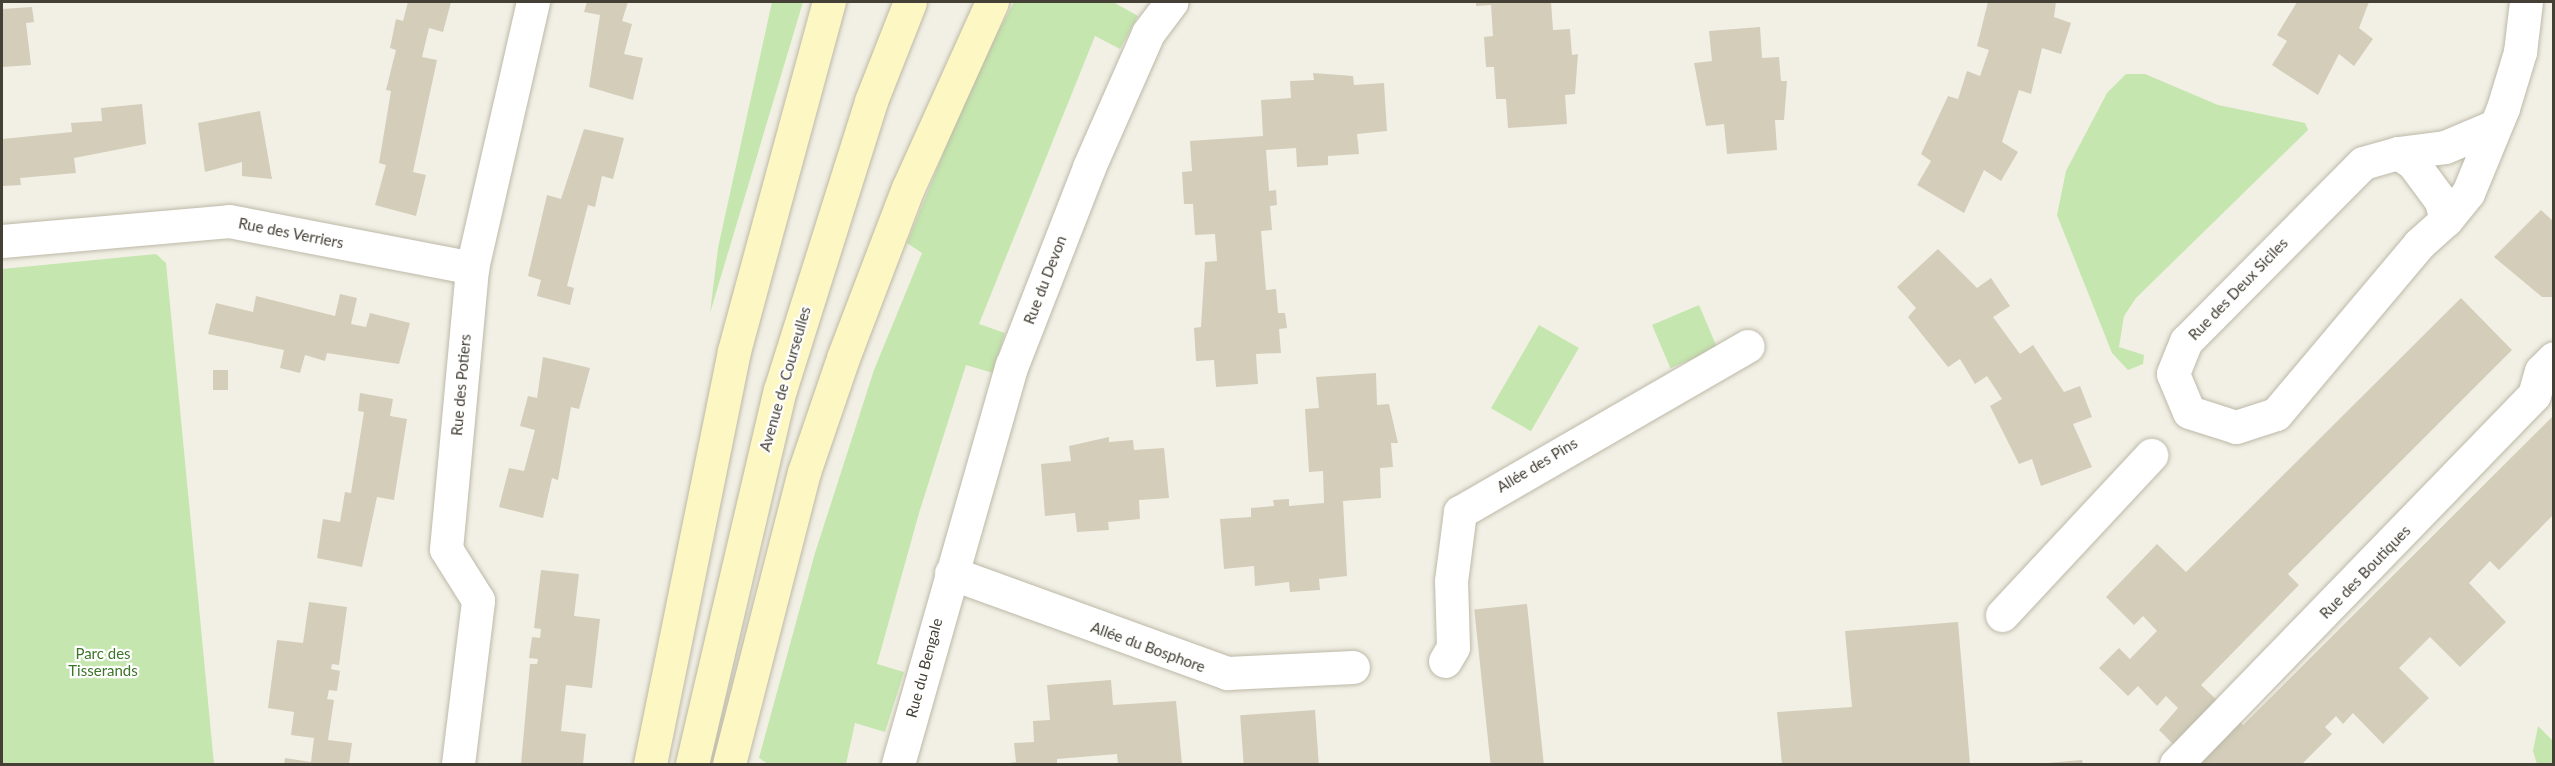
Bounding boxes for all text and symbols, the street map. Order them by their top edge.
street label: Rue des Verriers [237,214,345,252]
street label: Rue du Devon [1020,233,1070,327]
street label: Rue des Deux Siciles [2185,234,2291,344]
street label: Avenue de Courseulles [756,304,814,454]
street label: Rue des Potiers [448,333,474,437]
street label: Allée des Pins [1493,434,1581,496]
street label: Rue des Boutiques [2316,522,2414,622]
street label: Rue du Bengale [902,616,946,720]
street label: Allée du Bosphore [1088,618,1208,676]
park label: Parc des Tisserands [68,644,138,679]

